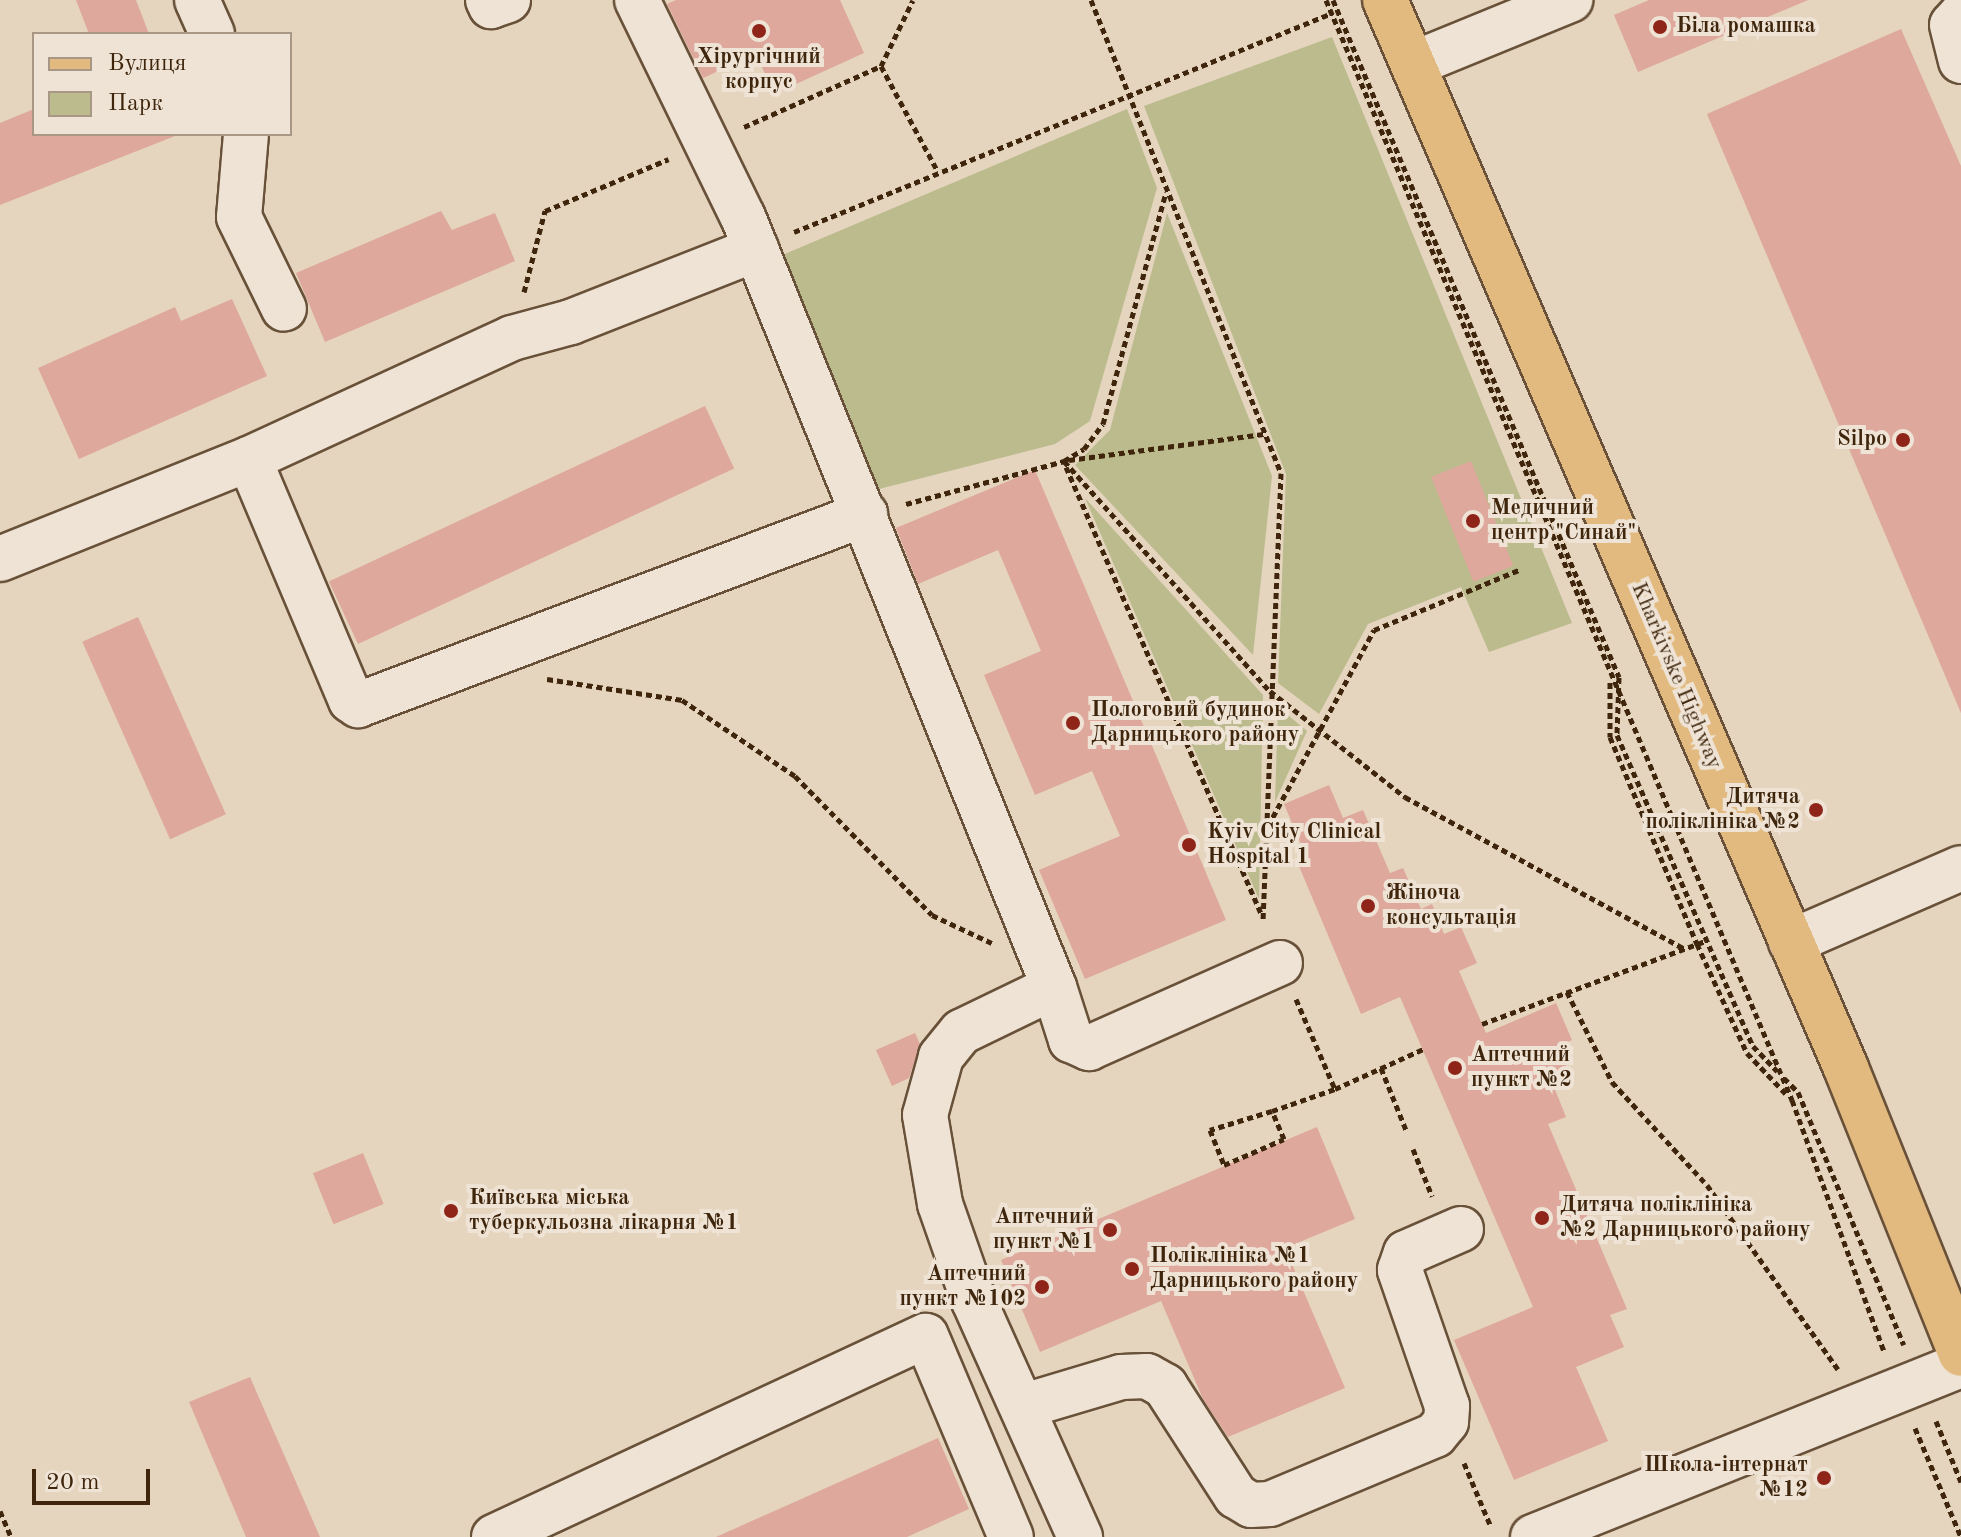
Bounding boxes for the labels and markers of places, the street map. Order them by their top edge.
place label: Біла ромашка [1676,14,1816,40]
marker: Біла ромашка [1651,18,1669,36]
marker: Хірургічний корпус [750,22,768,40]
place label: Хірургічний корпус [697,44,821,96]
place label: Silpo [1837,427,1887,453]
marker: Silpo [1894,431,1912,449]
place label: Медичний центр "Синай" [1491,495,1636,546]
marker: Медичний центр "Синай" [1462,510,1484,532]
place label: Пологовий будинок Дарницького району [1091,697,1299,748]
marker: Пологовий будинок Дарницького району [1062,712,1084,734]
place label: Дитяча поліклініка №2 [1645,784,1800,836]
marker: Дитяча поліклініка №2 [1807,801,1825,819]
place label: Kyiv City Clinical Hospital 1 [1207,819,1381,870]
marker: Kyiv City Clinical Hospital 1 [1178,834,1200,856]
place label: Жіноча консультація [1386,880,1517,932]
marker: Жіноча консультація [1357,895,1379,917]
place label: Аптечний пункт №2 [1471,1042,1572,1094]
marker: Аптечний пункт №2 [1446,1059,1464,1077]
place label: Київська міська туберкульозна лікарня №1 [469,1185,738,1236]
place label: Дитяча поліклініка №2 Дарницького району [1560,1192,1811,1244]
marker: Київська міська туберкульозна лікарня №1 [440,1200,462,1222]
place label: Аптечний пункт №1 [993,1204,1094,1256]
marker: Дитяча поліклініка №2 Дарницького району [1531,1207,1553,1229]
marker: Аптечний пункт №1 [1101,1221,1119,1239]
place label: Поліклініка №1 Дарницького району [1150,1243,1358,1294]
marker: Поліклініка №1 Дарницького району [1121,1258,1143,1280]
place label: Аптечний пункт №102 [899,1261,1026,1312]
marker: Аптечний пункт №102 [1033,1278,1051,1296]
place label: Школа-інтернат №12 [1644,1452,1808,1504]
marker: Школа-інтернат №12 [1815,1469,1833,1487]

